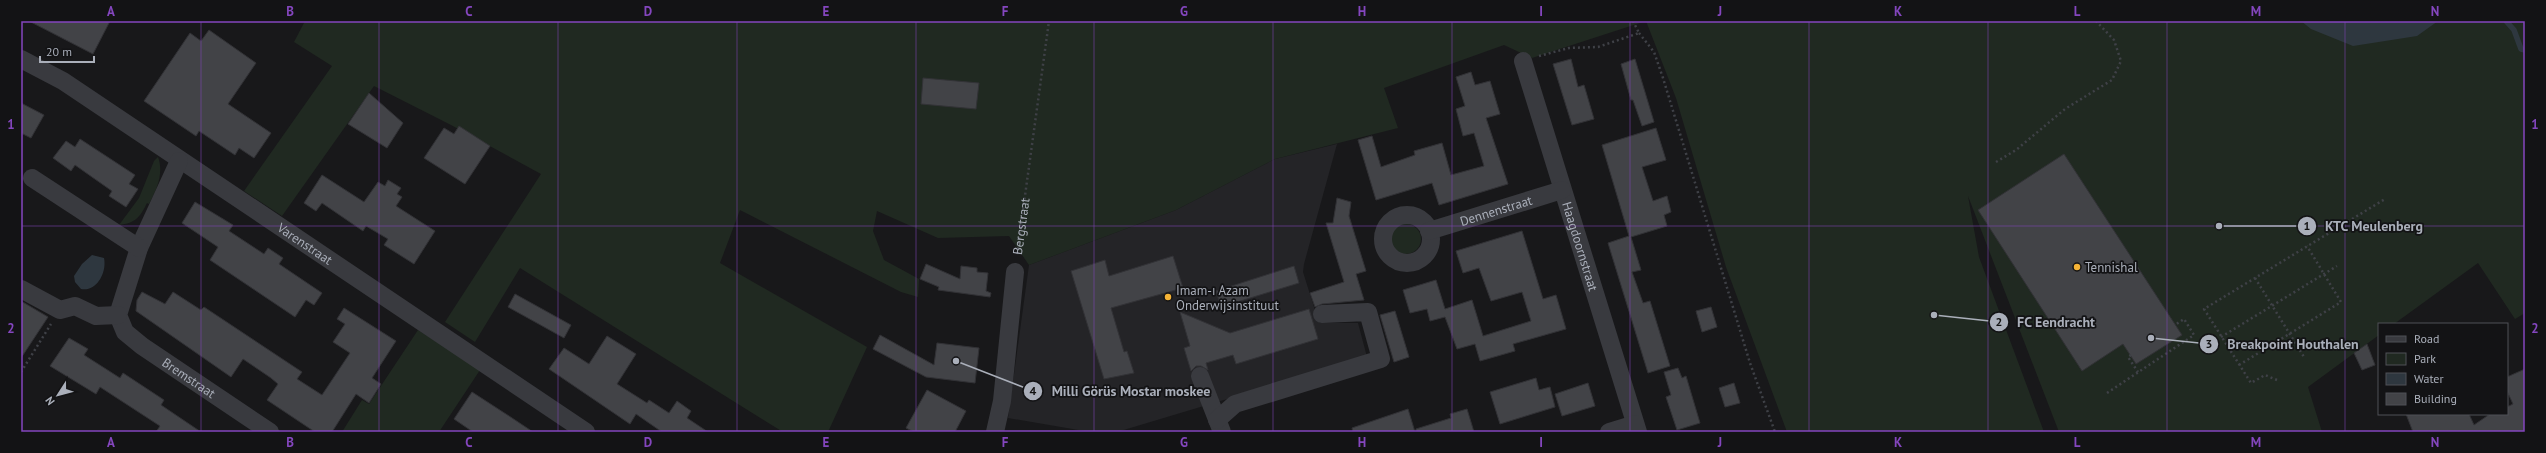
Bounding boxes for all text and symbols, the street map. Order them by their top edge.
text: A [107,3,115,20]
text: B [286,3,294,20]
text: C [465,3,473,20]
text: D [644,3,652,20]
text: E [823,3,830,20]
text: F [1002,3,1009,20]
text: G [1180,3,1188,20]
text: H [1358,3,1366,20]
text: I [1539,3,1543,20]
text: J [1717,3,1722,20]
text: K [1894,3,1902,20]
text: L [2074,3,2081,20]
text: M [2251,3,2261,20]
text: N [2431,3,2439,20]
scale bar [40,38,94,64]
text: 20 m [46,44,72,59]
text: 1 [7,116,15,133]
text: 1 [2531,116,2539,133]
street label: Dennenstraat [1458,192,1535,230]
street label: Bergstraat [1009,196,1034,256]
street label: Haagdoornstraat [1558,200,1602,294]
callout: KTC Meulenberg [2297,213,2431,239]
text: KTC Meulenberg [2325,217,2423,235]
text: 1 [2304,218,2310,233]
street label: Varenstraat [273,219,336,269]
place label: Tennishal [2085,259,2138,276]
marker: Tennishal [2072,262,2082,272]
place label: Imam-ı Azam Onderwijsinstituut [1176,282,1279,314]
marker: Imam-ı Azam Onderwijsinstituut [1163,292,1173,302]
callout: FC Eendracht [1989,309,2103,335]
text: FC Eendracht [2017,313,2095,331]
text: 2 [1996,314,2002,329]
text: 2 [7,320,15,337]
text: 2 [2531,320,2539,337]
legend [2378,323,2508,415]
callout: Breakpoint Houthalen [2199,331,2367,357]
text: Road [2414,331,2439,346]
text: Breakpoint Houthalen [2227,335,2359,353]
text: 3 [2206,336,2212,351]
text: Park [2414,351,2436,366]
street label: Bremstraat [159,354,219,402]
text: Water [2414,371,2444,386]
north arrow [38,375,78,415]
callout: Milli Görüs Mostar moskee [1023,378,1218,404]
text: Milli Görüs Mostar moskee [1052,382,1210,400]
text: 4 [1030,383,1037,398]
text: Building [2414,391,2457,406]
text: N [42,394,58,408]
text: A [107,434,115,451]
text: B [286,434,294,451]
text: C [465,434,473,451]
text: D [644,434,652,451]
text: E [823,434,830,451]
text: F [1002,434,1009,451]
text: G [1180,434,1188,451]
text: H [1358,434,1366,451]
text: I [1539,434,1543,451]
text: J [1717,434,1722,451]
text: K [1894,434,1902,451]
text: L [2074,434,2081,451]
text: M [2251,434,2261,451]
text: N [2431,434,2439,451]

